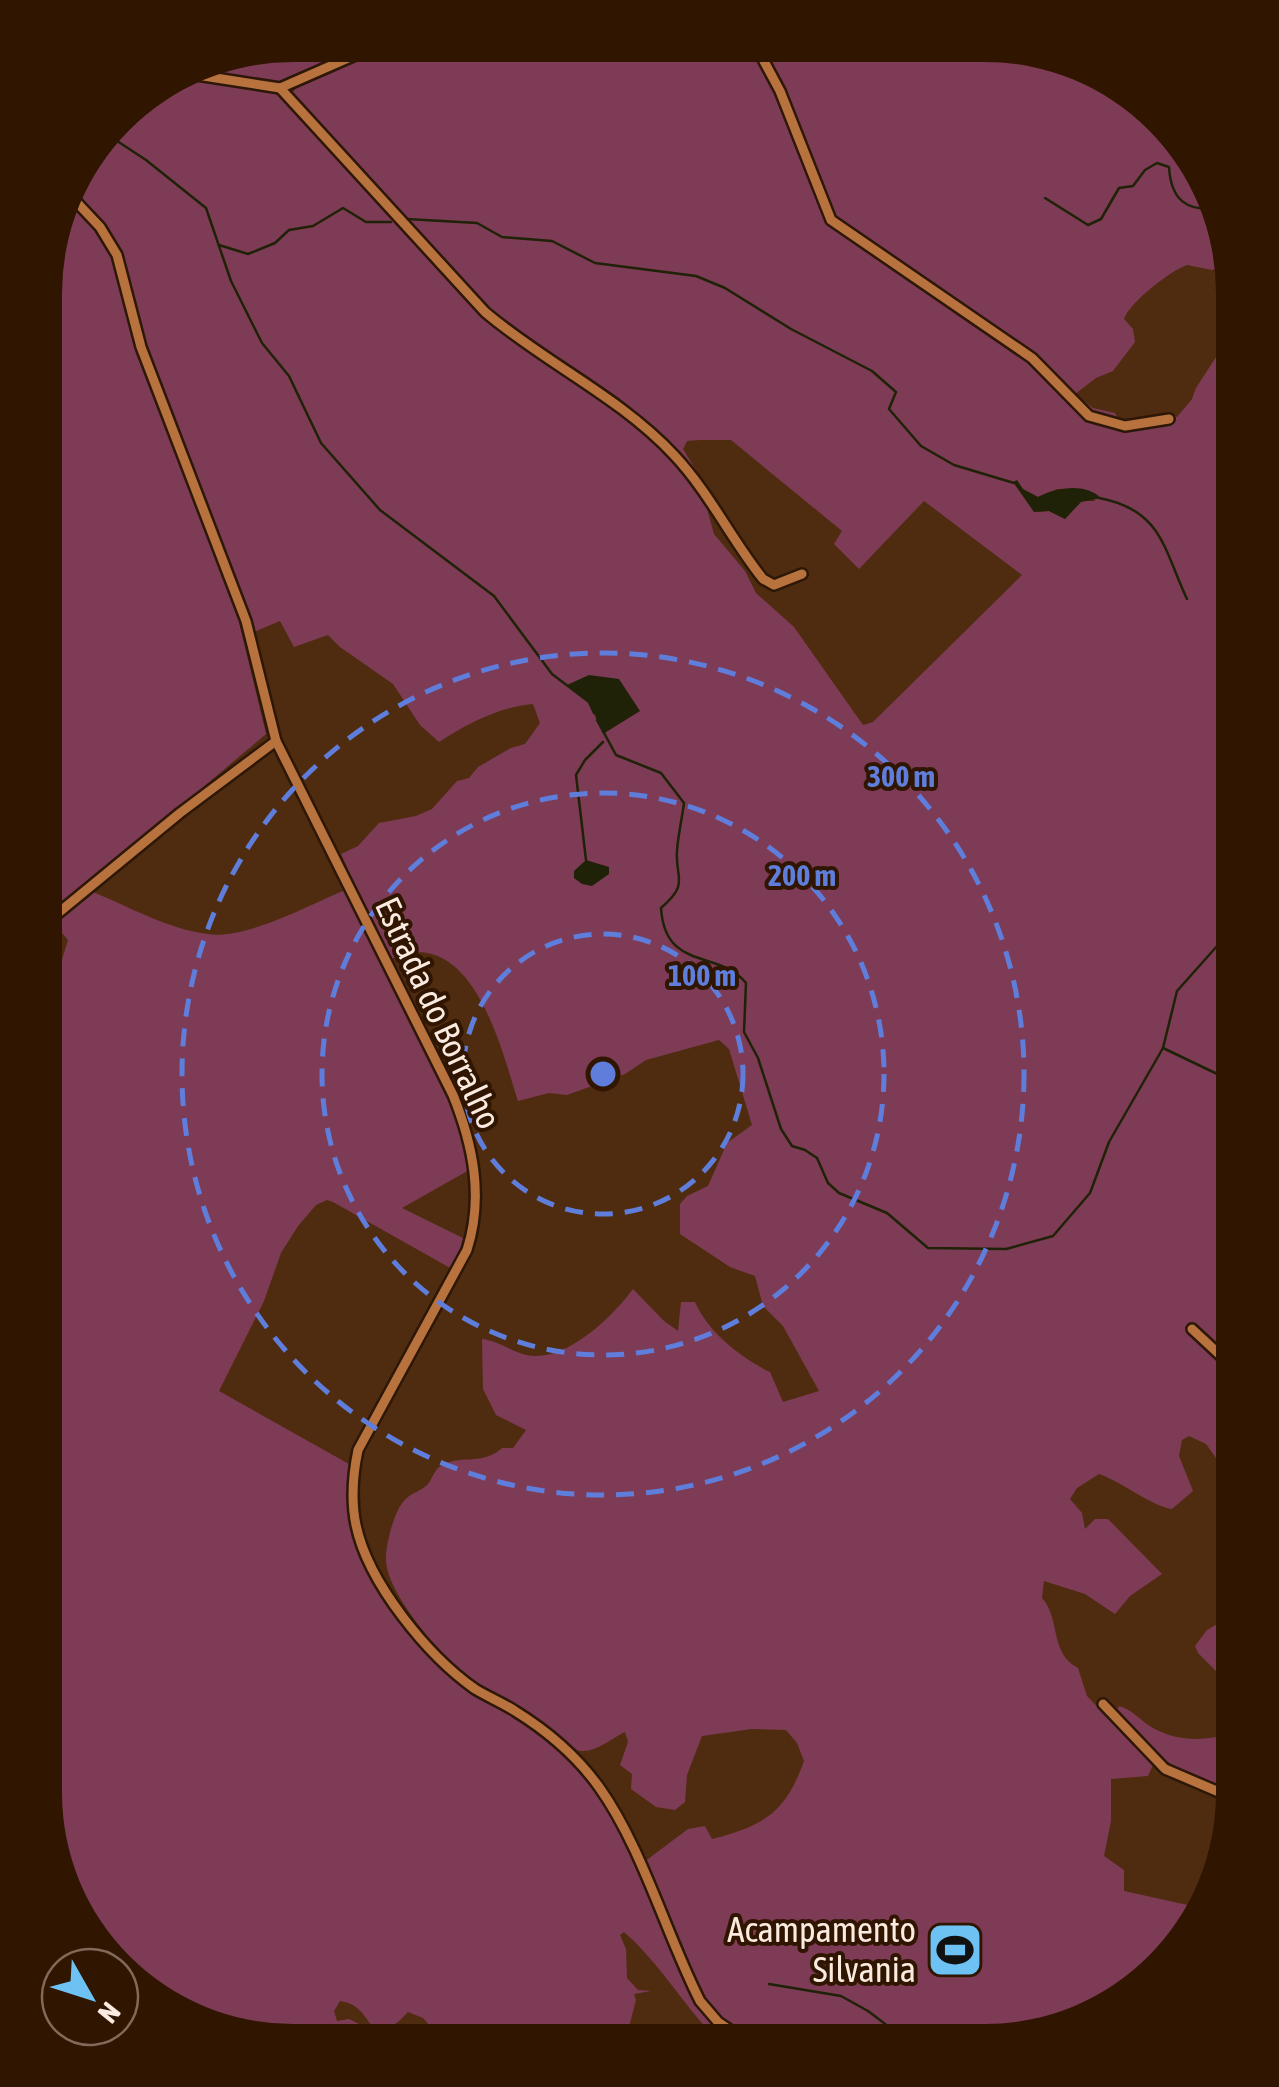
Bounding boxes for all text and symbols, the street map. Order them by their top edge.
text: 300 m [867,759,935,793]
text: 200 m [768,858,836,892]
street label: Estrada do Borralho [368,891,510,1135]
text: 100 m [668,958,736,992]
centre of rings [585,1056,621,1092]
place label: Acampamento Silvania [727,1909,916,1989]
sports icon: Acampamento Silvania [925,1920,985,1980]
north arrow [40,1947,140,2047]
text: N [92,1996,127,2029]

